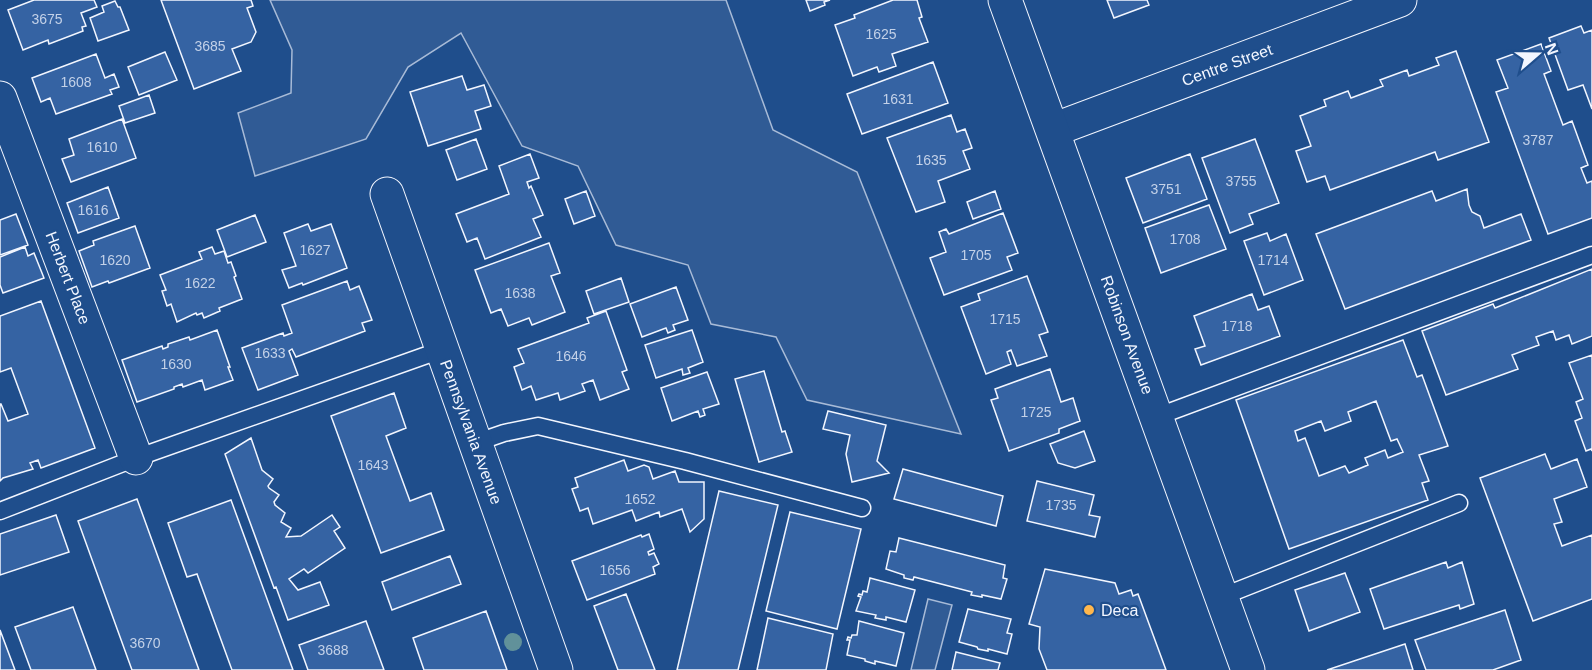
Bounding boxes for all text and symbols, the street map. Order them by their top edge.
house number: 3675 [31,11,63,27]
north arrow [1508,24,1568,84]
house number: 1625 [865,26,897,42]
house number: 3685 [194,38,226,54]
street label: Centre Street [1179,41,1275,89]
text: N [1542,41,1562,57]
house number: 1608 [60,74,92,90]
house number: 1631 [882,91,914,107]
house number: 3787 [1522,132,1554,148]
house number: 1610 [86,139,118,155]
house number: 1635 [915,152,947,168]
house number: 3755 [1225,173,1257,189]
house number: 3751 [1150,181,1182,197]
house number: 1616 [77,202,109,218]
street label: Herbert Place [43,229,93,327]
house number: 1708 [1169,231,1201,247]
house number: 1627 [299,242,331,258]
house number: 1705 [960,247,992,263]
house number: 1620 [99,252,131,268]
house number: 1714 [1257,252,1289,268]
street label: Robinson Avenue [1098,273,1156,397]
house number: 1622 [184,275,216,291]
house number: 1638 [504,285,536,301]
house number: 1715 [989,311,1021,327]
house number: 1718 [1221,318,1253,334]
house number: 1633 [254,345,286,361]
house number: 1646 [555,348,587,364]
house number: 1630 [160,356,192,372]
street label: Pennsylvania Avenue [437,357,505,507]
house number: 1725 [1020,404,1052,420]
house number: 1643 [357,457,389,473]
house number: 1652 [624,491,656,507]
house number: 1735 [1045,497,1077,513]
house number: 1656 [599,562,631,578]
place label: Deca [1101,602,1138,619]
marker: Deca [1082,603,1096,617]
house number: 3670 [129,635,161,651]
house number: 3688 [317,642,349,658]

